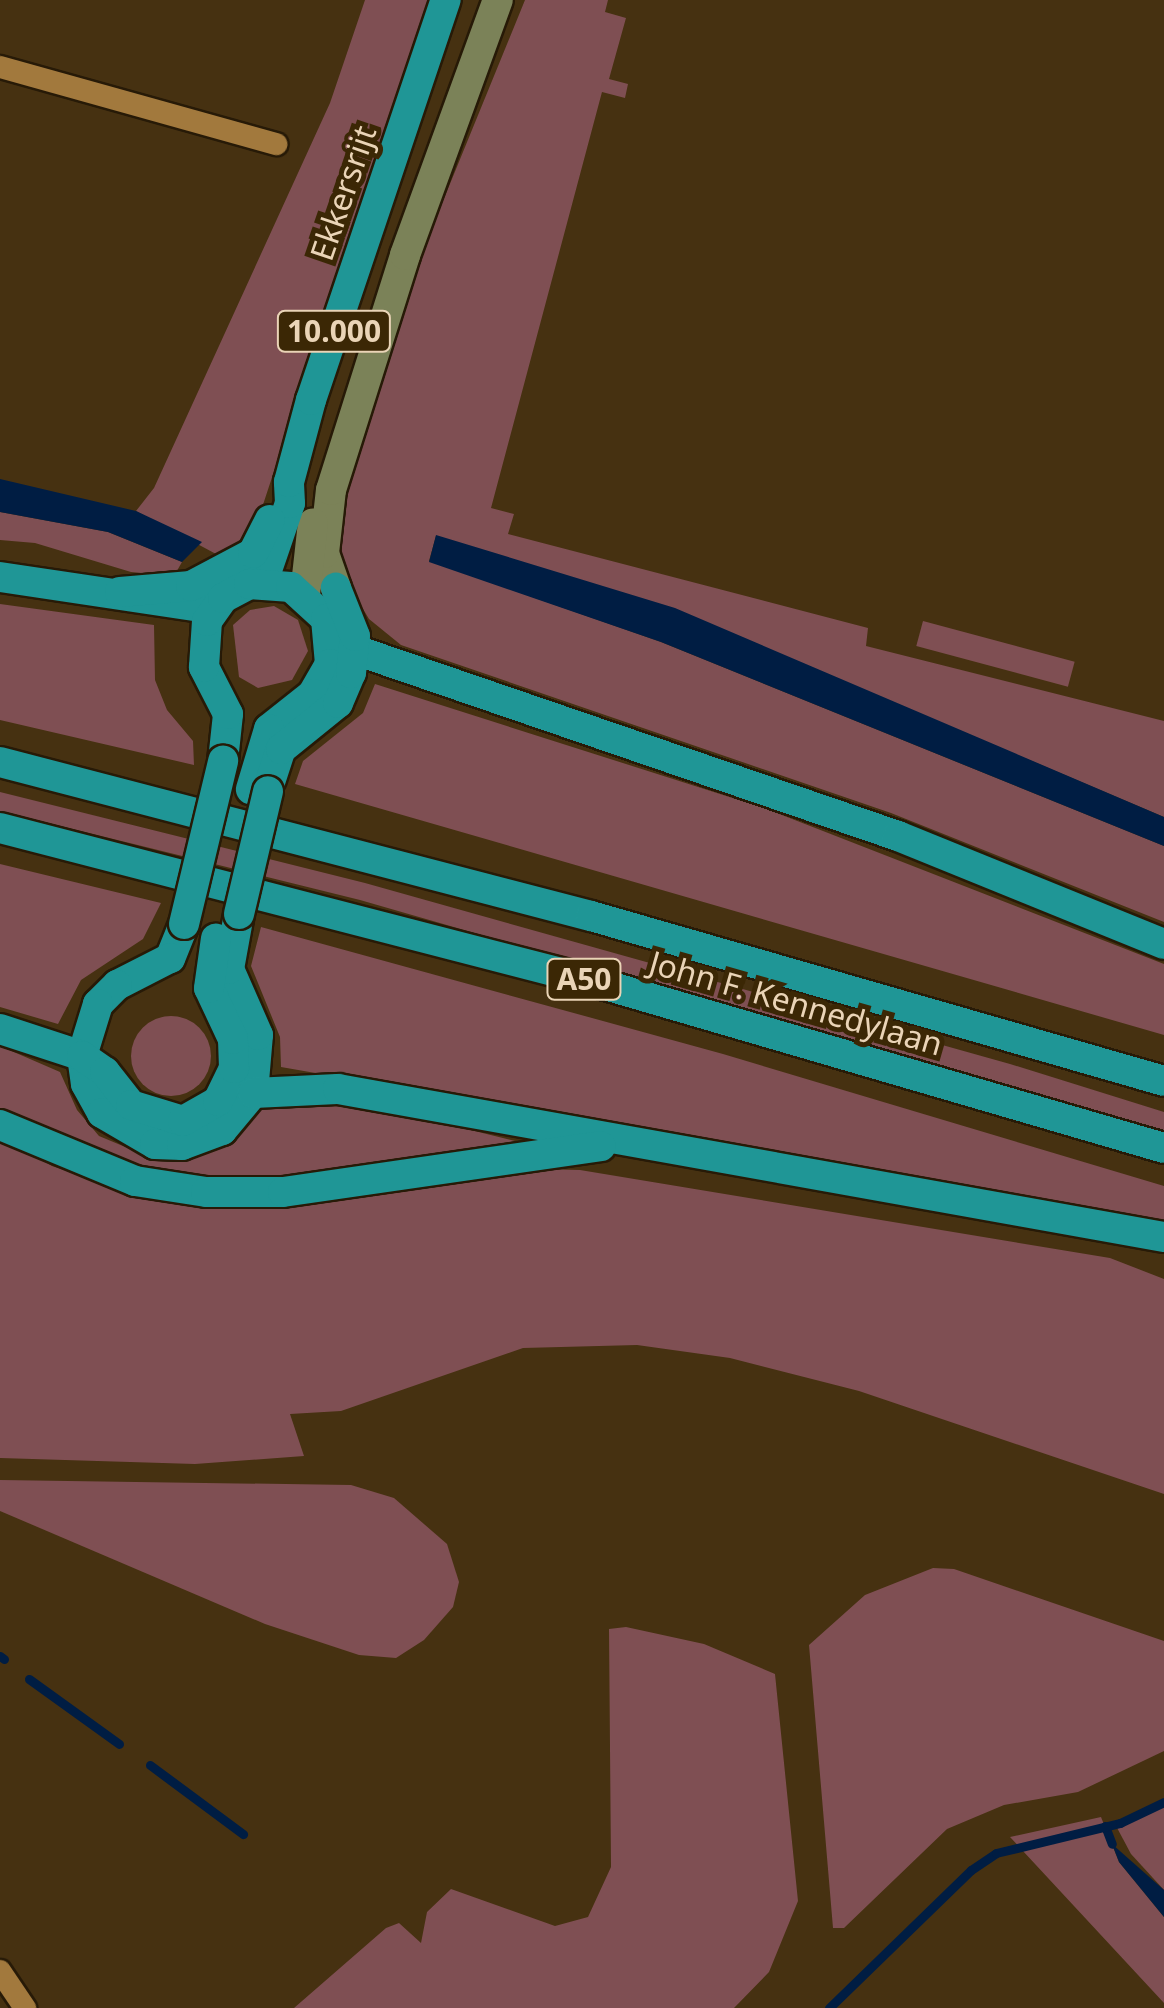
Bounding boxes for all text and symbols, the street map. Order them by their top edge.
street label: Ekkersrijt [302,121,384,265]
road number: 10.000 [276,306,392,356]
street label: John F. Kennedylaan [645,943,947,1063]
road number: A50 [544,954,624,1004]

